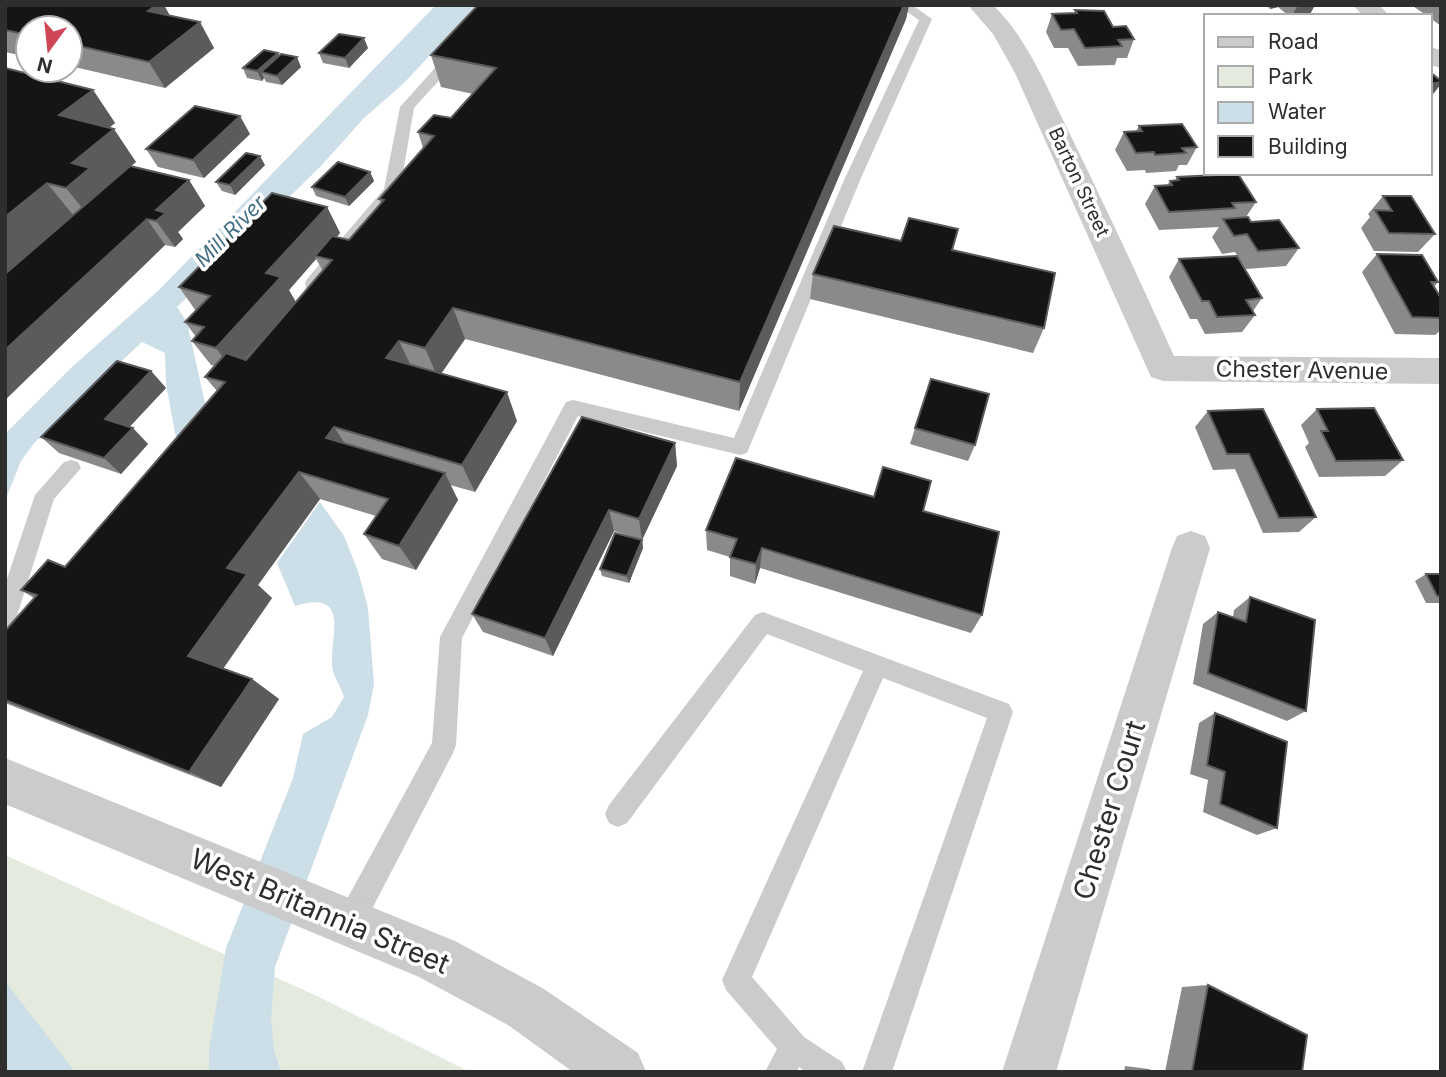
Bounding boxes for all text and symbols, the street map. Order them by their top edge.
north arrow [14,14,84,84]
legend [1204,14,1432,175]
text: Road [1268,29,1319,54]
text: N [35,52,55,78]
text: Park [1268,64,1313,89]
text: Water [1268,99,1326,124]
street label: Barton Street [1044,124,1114,240]
text: Building [1268,134,1348,159]
water label: Mill River [189,190,271,272]
street label: Chester Avenue [1215,354,1389,386]
street label: Chester Court [1066,716,1152,904]
street label: West Britannia Street [185,841,455,981]

